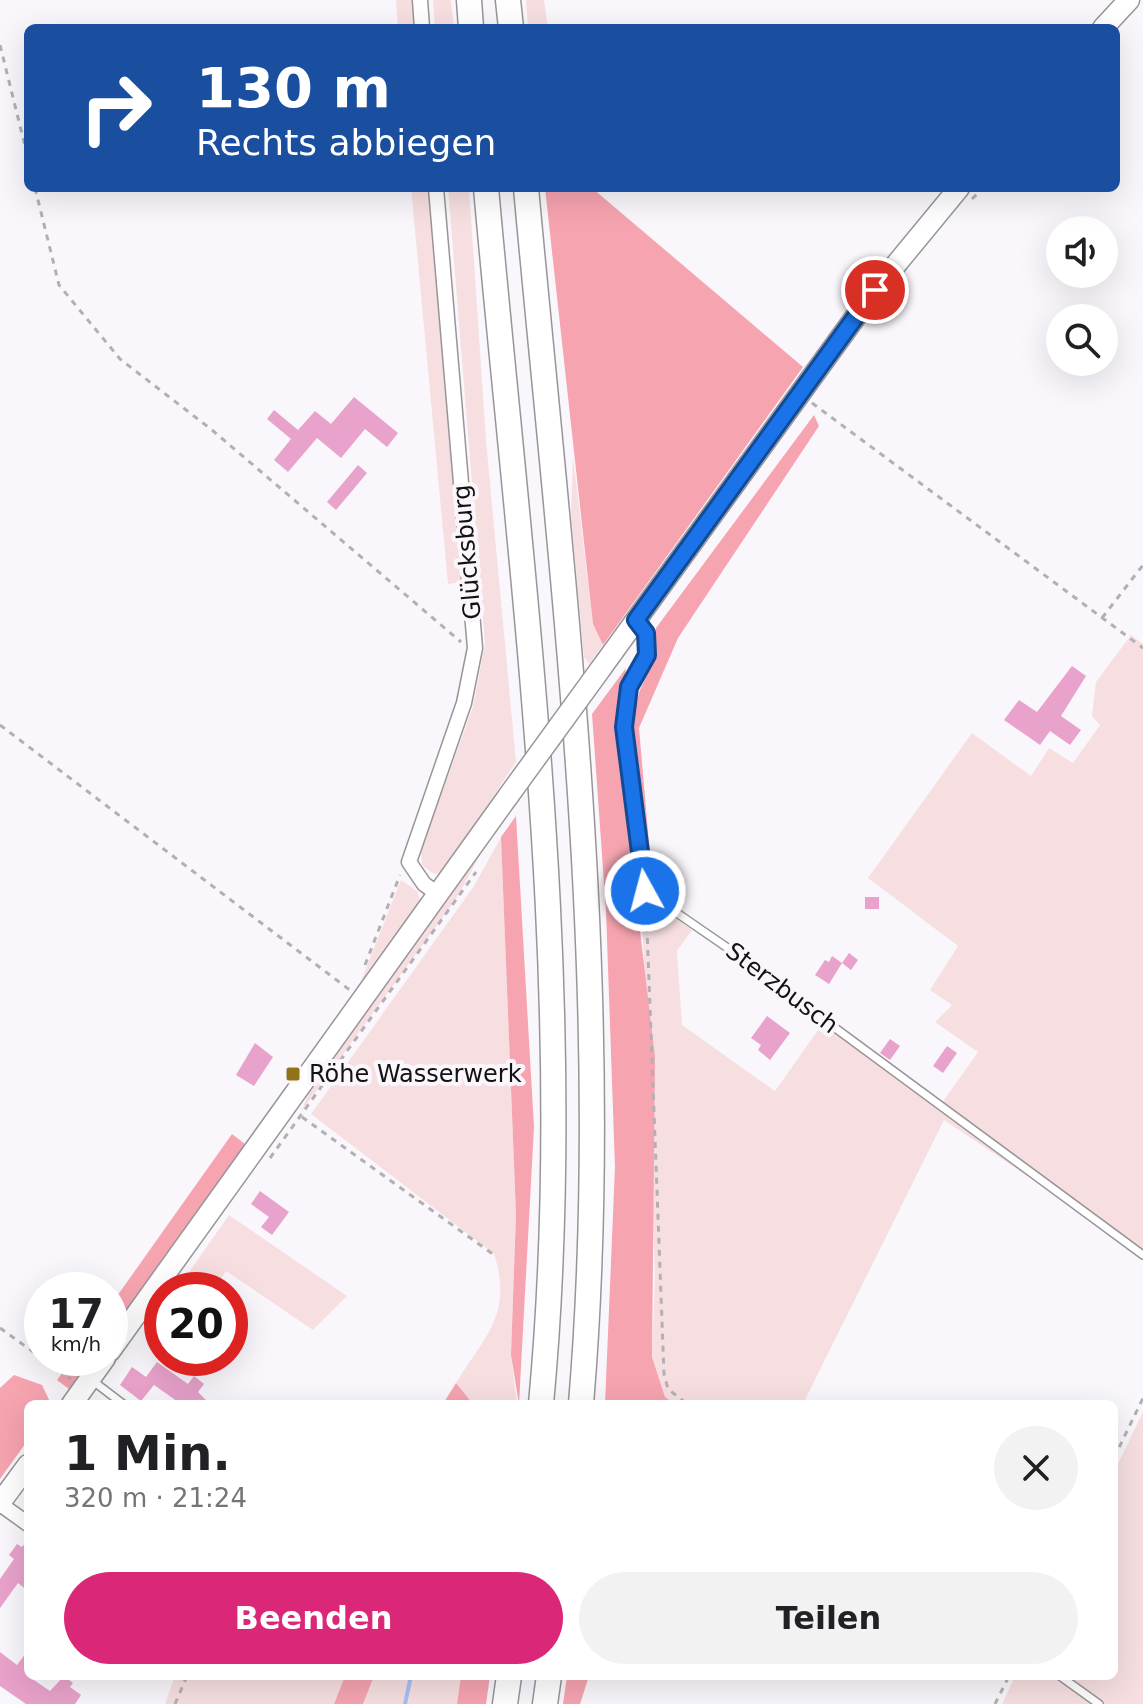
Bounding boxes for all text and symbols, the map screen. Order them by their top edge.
text: 130 m [196,55,391,120]
icon: right [64,56,168,160]
text: Rechts abbiegen [196,122,496,163]
map controls [1046,216,1118,376]
button: sound [1046,216,1118,288]
pin [841,256,909,324]
icon: arrive [853,268,897,312]
button: search [1046,304,1118,376]
street label: Glücksburg [447,483,487,621]
position arrow [603,849,687,933]
street label: Sterzbusch [720,937,844,1039]
place label: Röhe Wasserwerk [309,1060,522,1088]
marker: Röhe Wasserwerk [284,1065,302,1083]
speed limit sign: 20 [144,1272,248,1376]
text: 17 [48,1291,104,1337]
text: km/h [51,1332,101,1356]
text: 1 Min. [64,1425,231,1481]
button: close [994,1426,1078,1510]
text: 320 m · 21:24 [64,1483,247,1513]
button: Beenden [64,1572,563,1664]
button: Teilen [579,1572,1078,1664]

